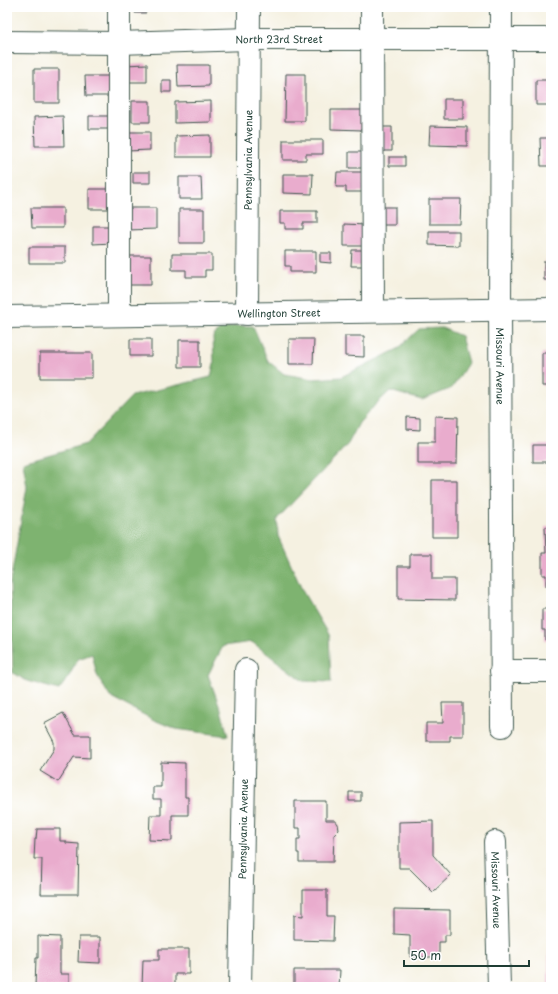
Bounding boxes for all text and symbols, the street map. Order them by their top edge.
street label: North 23rd Street [235,31,323,46]
street label: Pennsylvania Avenue [240,109,255,210]
street label: Wellington Street [237,304,321,321]
street label: Missouri Avenue [493,327,508,405]
street label: Pennsylvania Avenue [234,778,251,879]
street label: Missouri Avenue [488,851,505,929]
scale bar [404,942,529,968]
text: 50 m [410,946,441,964]

